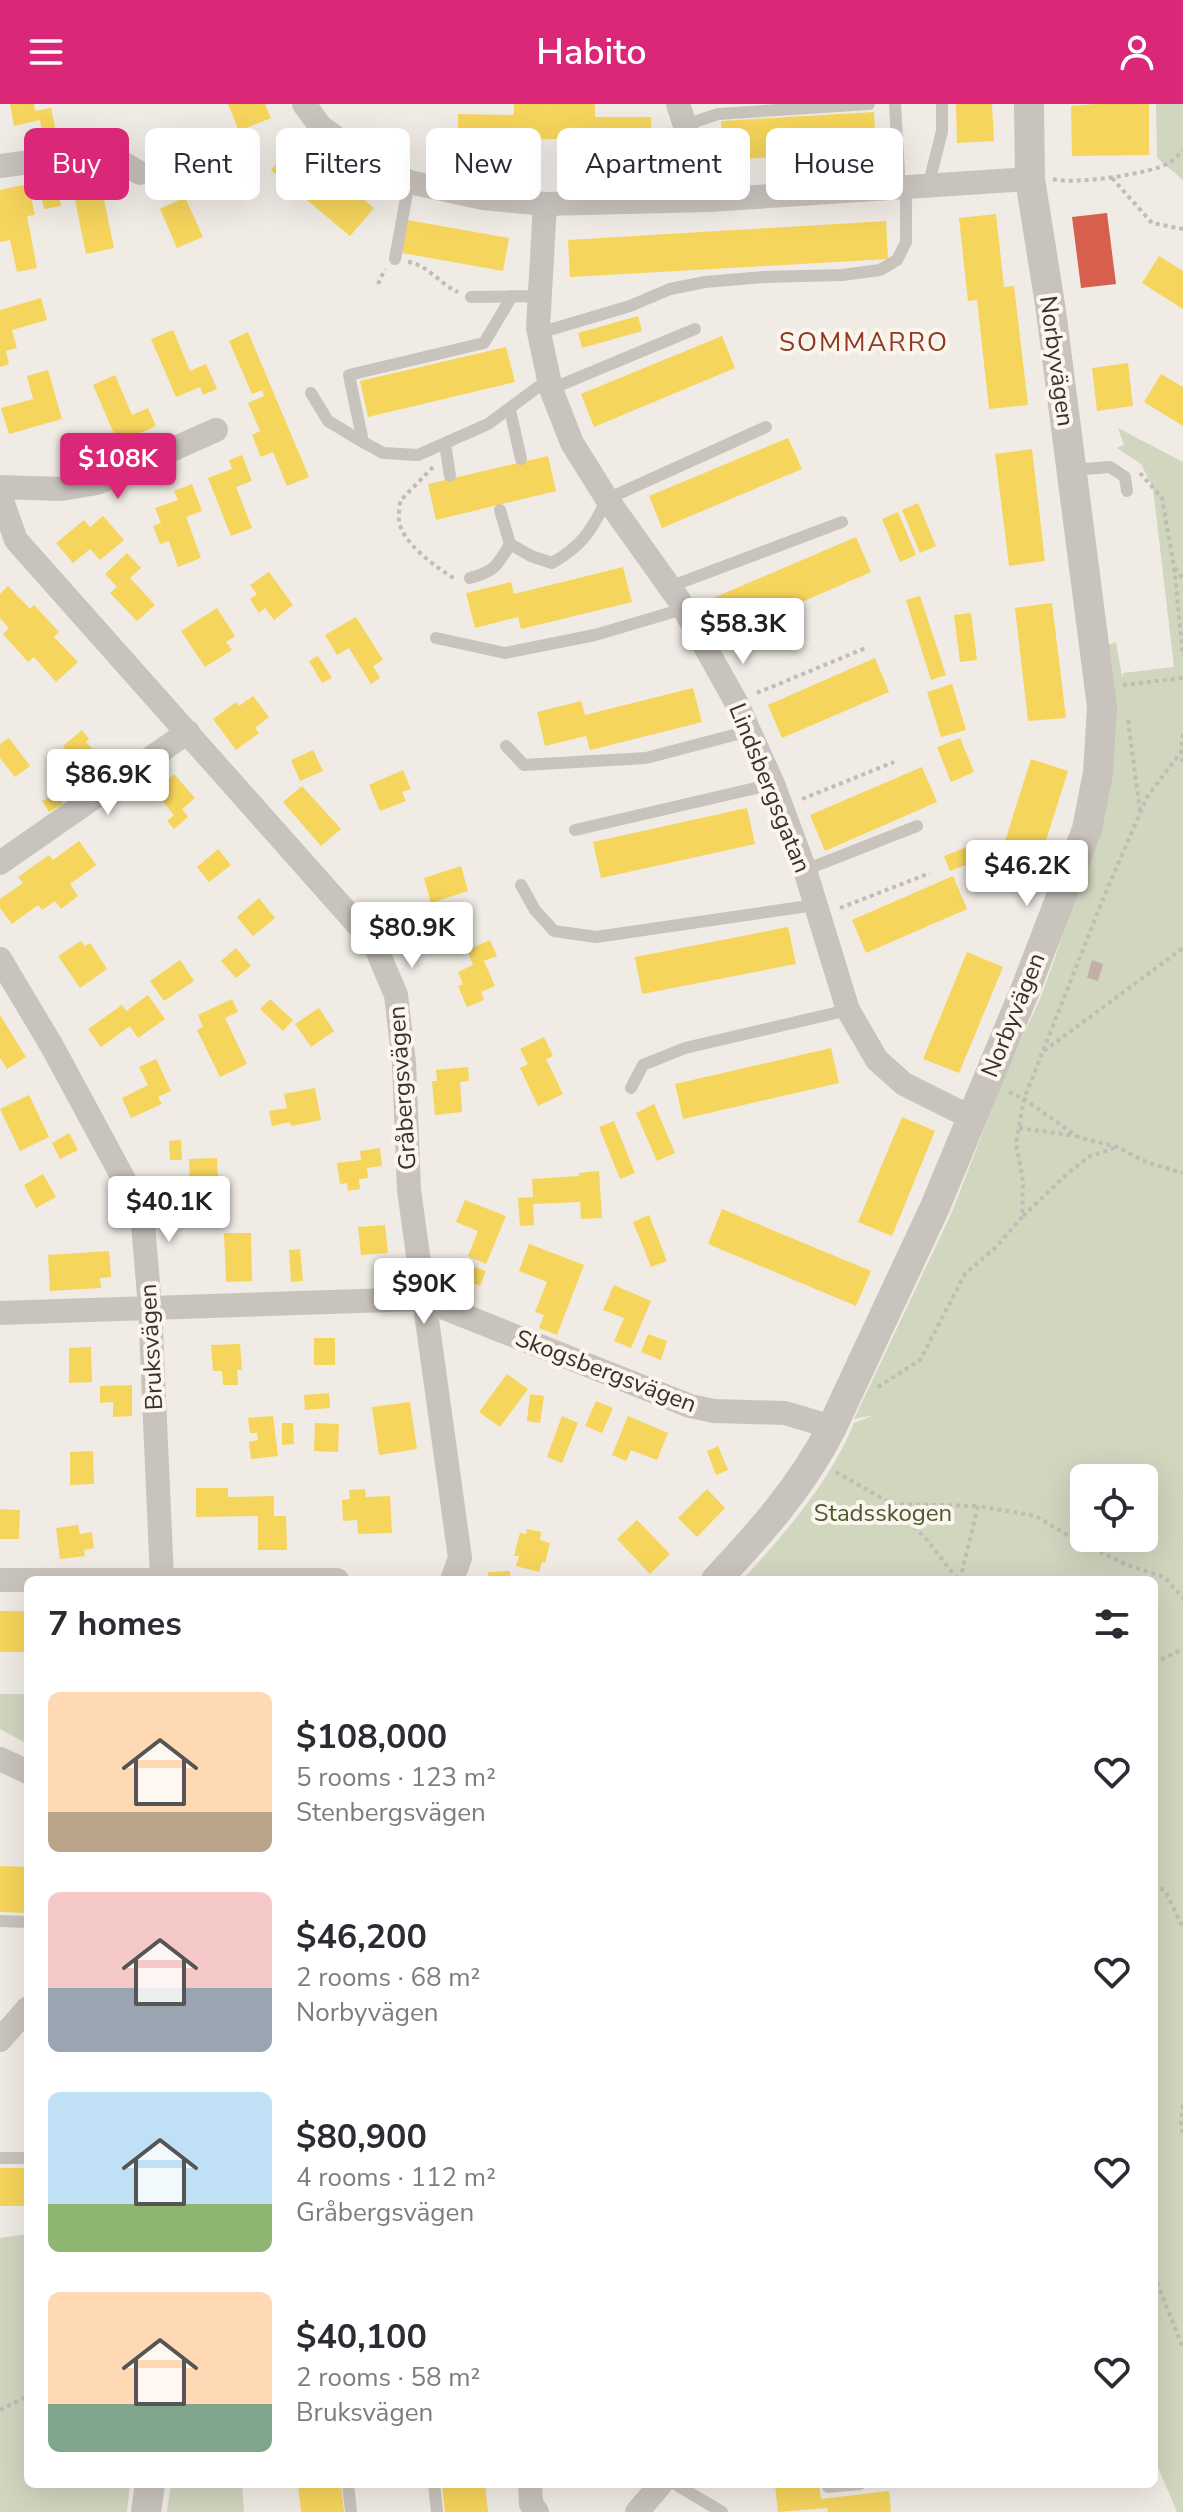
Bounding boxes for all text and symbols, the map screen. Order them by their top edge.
text: Habito [536,28,647,77]
icon: menu [24,30,68,74]
icon: person [1115,30,1159,74]
chip: Buy [24,128,129,200]
chip: Rent [145,128,260,200]
chip: Filters [276,128,410,200]
chip: New [426,128,541,200]
chip: Apartment [557,128,750,200]
chip: House [766,128,903,200]
street label: Norbyvägen [1032,294,1082,428]
district label: SOMMARRO [779,325,949,360]
pin: $108K [62,433,174,501]
text: $108K [78,441,158,476]
pin: $58.3K [678,598,808,666]
text: $58.3K [700,606,786,641]
street label: Lindsbergsgatan [721,699,819,877]
pin: $86.9K [43,749,173,817]
text: $86.9K [65,757,151,792]
pin: $46.2K [962,840,1092,908]
text: $46.2K [984,848,1070,883]
pin: $80.9K [347,902,477,970]
text: $80.9K [369,910,455,945]
street label: Norbyvägen [974,948,1052,1082]
street label: Gråbergsvägen [380,1005,424,1171]
pin: $40.1K [104,1176,234,1244]
text: $40.1K [126,1184,212,1219]
pin: $90K [377,1258,471,1326]
text: $90K [392,1266,456,1301]
street label: Bruksvägen [132,1283,170,1411]
street label: Skogsbergsvägen [511,1322,701,1420]
map controls [1070,1464,1158,1552]
button: locate [1070,1464,1158,1552]
park label: Stadsskogen [814,1497,952,1529]
text: 7 homes [48,1601,182,1647]
icon: filters [1090,1602,1134,1646]
text: $108,000 [296,1714,447,1760]
icon: home [112,1724,208,1820]
icon: heart [1090,1750,1134,1794]
text: 5 rooms · 123 m² [296,1760,496,1795]
text: Stenbergsvägen [296,1795,486,1830]
text: $46,200 [296,1914,427,1960]
icon: home [112,1924,208,2020]
icon: heart [1090,1950,1134,1994]
text: 2 rooms · 68 m² [296,1960,480,1995]
text: Norbyvägen [296,1995,439,2030]
text: $80,900 [296,2114,427,2160]
icon: home [112,2124,208,2220]
icon: heart [1090,2150,1134,2194]
text: 4 rooms · 112 m² [296,2160,496,2195]
text: Gråbergsvägen [296,2195,474,2230]
text: $40,100 [296,2314,427,2360]
icon: home [112,2324,208,2420]
icon: heart [1090,2350,1134,2394]
text: 2 rooms · 58 m² [296,2360,480,2395]
text: Bruksvägen [296,2395,433,2430]

